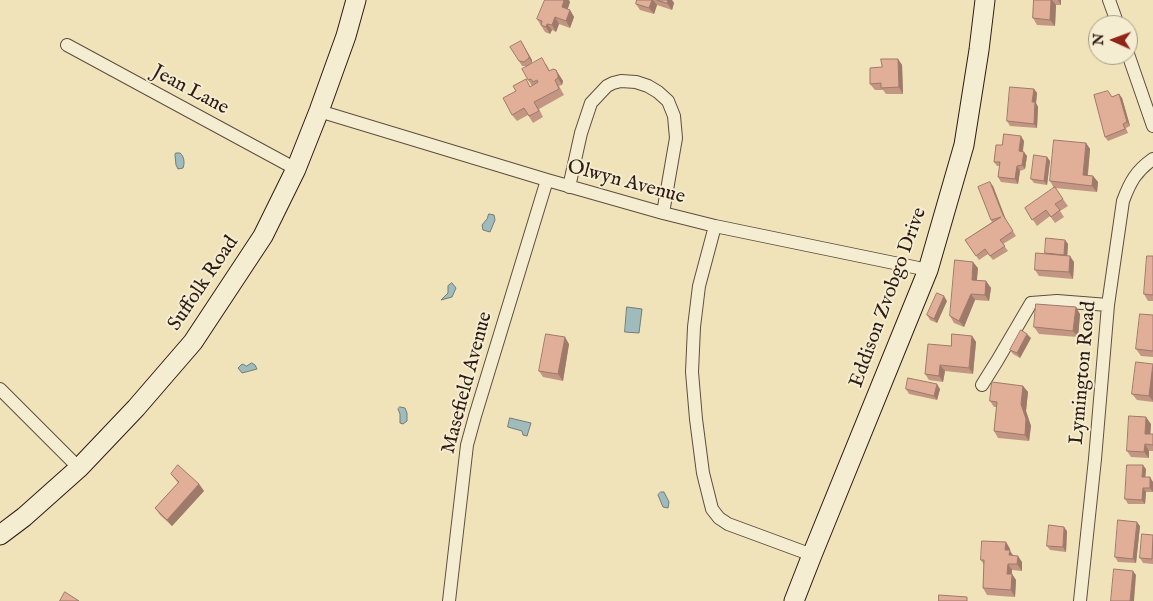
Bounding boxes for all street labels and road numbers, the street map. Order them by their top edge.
street label: Jean Lane [148,61,232,121]
street label: Olwyn Avenue [565,156,687,210]
street label: Eddison Zvobgo Drive [845,205,933,391]
street label: Suffolk Road [164,232,244,336]
street label: Lymington Road [1066,300,1102,446]
street label: Masefield Avenue [438,309,498,457]

